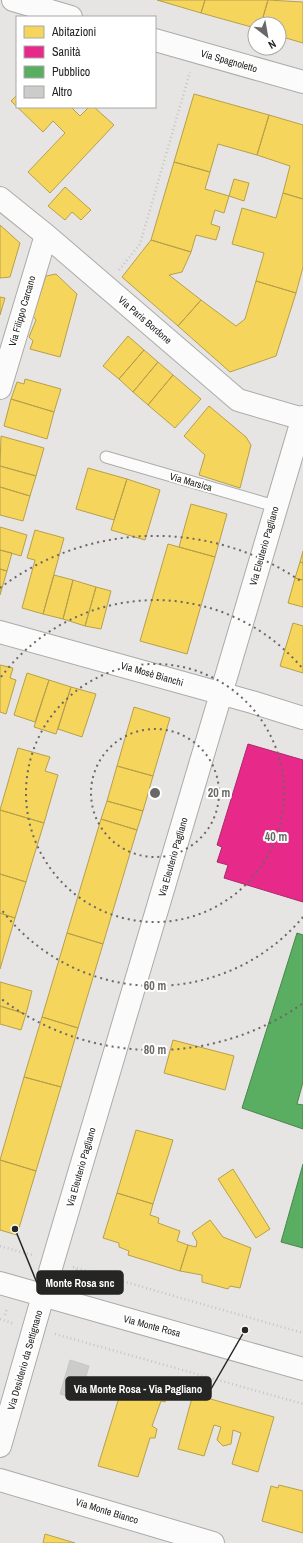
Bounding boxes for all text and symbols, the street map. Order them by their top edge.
legend [16,16,156,108]
north arrow [247,16,287,56]
text: Abitazioni [51,24,96,40]
text: N [266,37,279,52]
text: Sanità [52,44,81,60]
street label: Via Spagnoletto [199,47,259,75]
text: Pubblico [52,64,90,80]
text: Altro [51,84,72,100]
street label: Via Filippo Carcano [6,274,38,348]
street label: Via Paris Bordone [116,293,175,347]
street label: Via Marsica [168,470,214,494]
street label: Via Eleuterio Pagliano [246,504,282,587]
street label: Via Mosè Bianchi [119,659,185,689]
text: 20 m [208,785,230,801]
centre of rings [148,786,162,800]
street label: Via Eleuterio Pagliano [155,815,191,898]
text: 40 m [265,829,287,845]
text: 60 m [144,978,166,994]
text: 80 m [144,1042,166,1058]
street label: Via Eleuterio Pagliano [63,1125,99,1208]
callout: Monte Rosa snc [37,1271,123,1294]
text: Monte Rosa snc [45,1276,115,1290]
street label: Via Desiderio da Settignano [5,1308,46,1411]
street label: Via Monte Rosa [122,1312,182,1340]
callout: Via Monte Rosa - Via Pagliano [66,1377,211,1400]
text: Via Monte Rosa - Via Pagliano [74,1382,203,1396]
street label: Via Monte Bianco [74,1495,140,1527]

